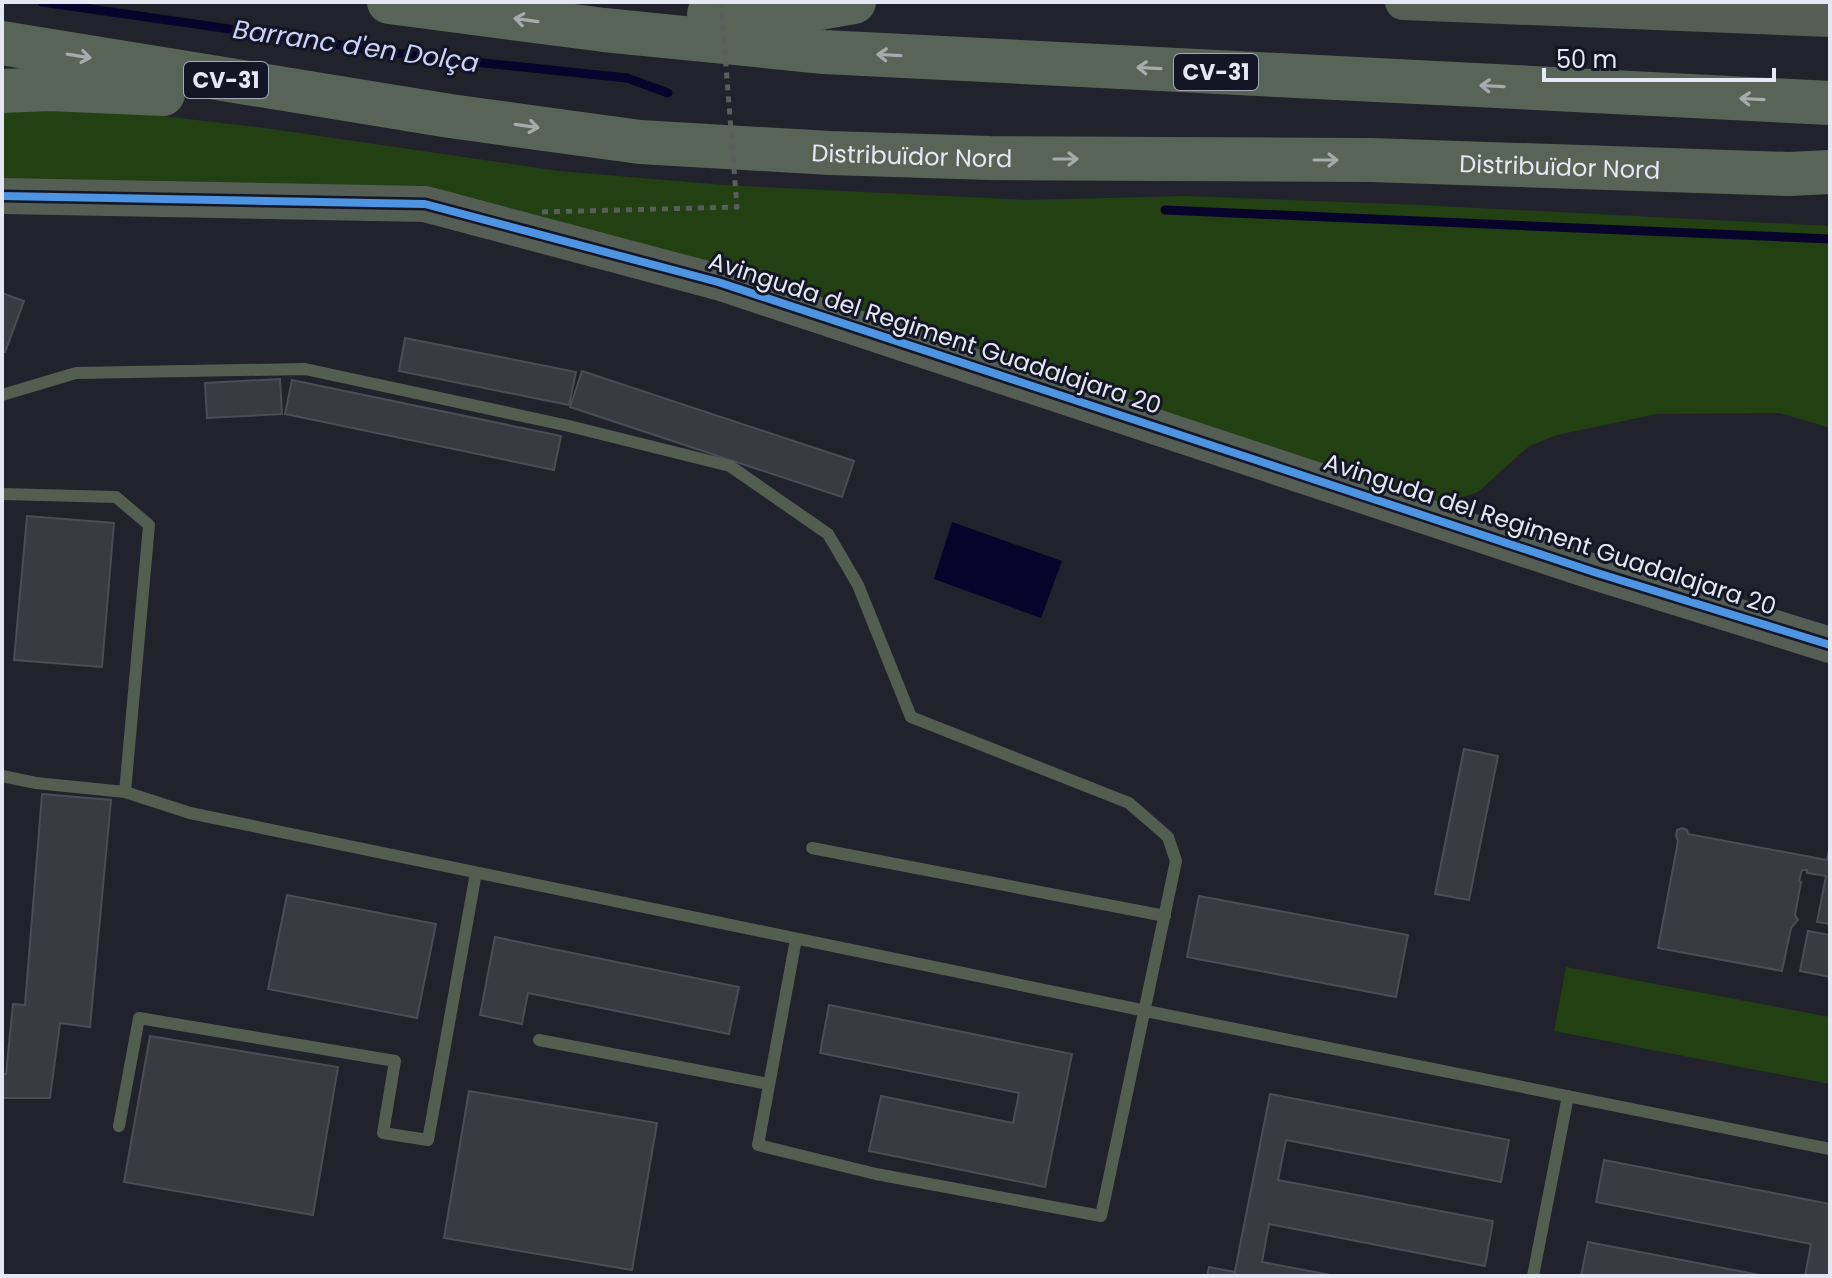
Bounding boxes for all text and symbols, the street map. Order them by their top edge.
water label: Barranc d'en Dolça [231,11,481,81]
one-way arrow [514,12,539,27]
scale bar [1544,32,1774,82]
text: 50 m [1556,43,1617,76]
one-way arrow [876,47,903,62]
one-way arrow [66,49,91,64]
road number: CV-31 [1174,54,1258,90]
one-way arrow [1136,61,1163,76]
road number: CV-31 [184,62,268,98]
one-way arrow [1479,78,1506,93]
one-way arrow [1739,91,1766,106]
one-way arrow [513,119,540,134]
street label: Distribuïdor Nord [811,135,1012,175]
street label: Distribuïdor Nord [1459,146,1661,186]
one-way arrow [1052,151,1079,167]
one-way arrow [1312,152,1339,168]
street label: Avinguda del Regiment Guadalajara 20 [705,244,1165,422]
street label: Avinguda del Regiment Guadalajara 20 [1320,445,1780,623]

